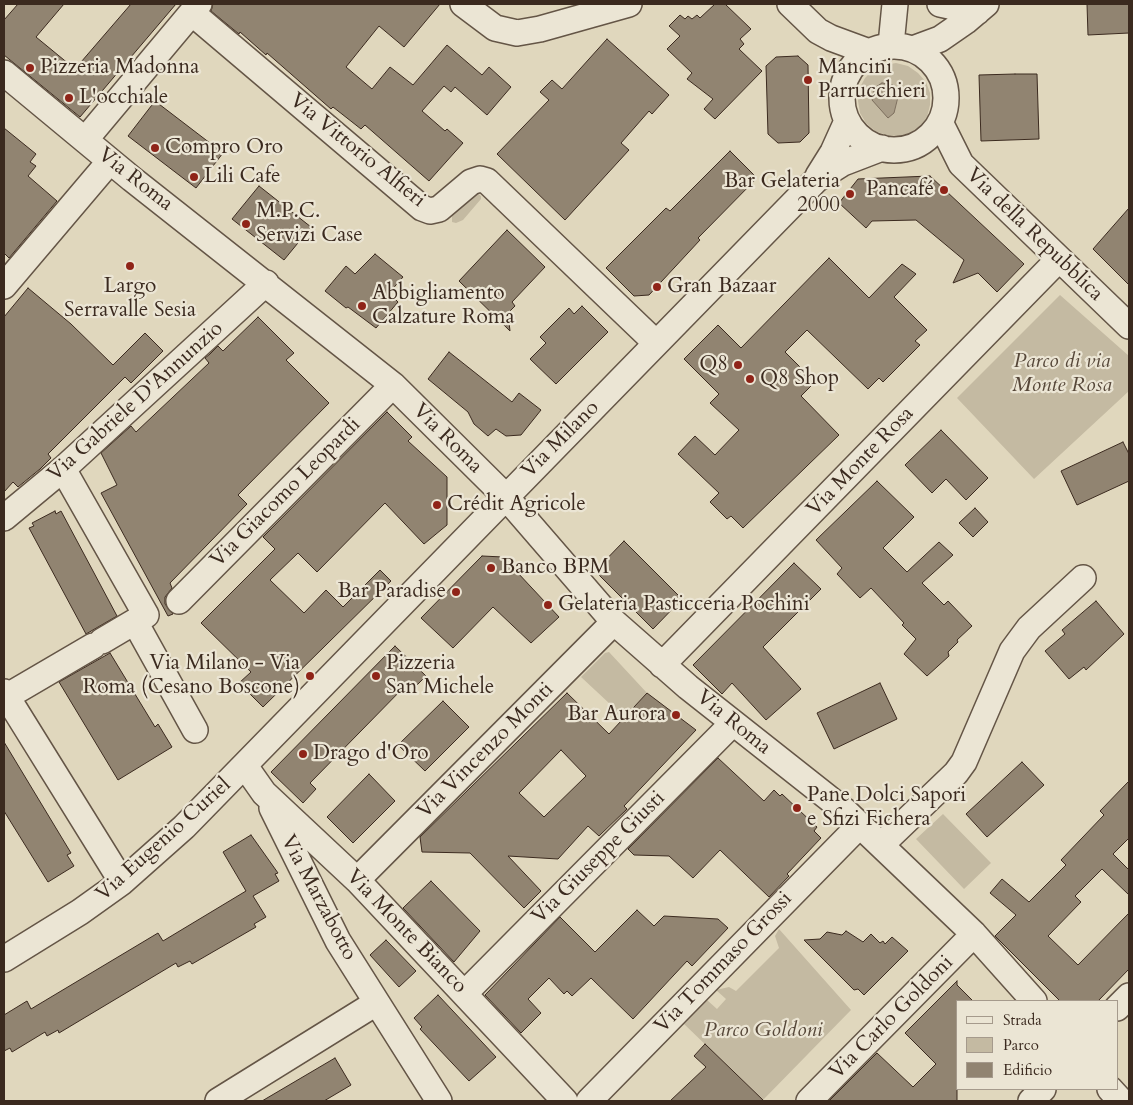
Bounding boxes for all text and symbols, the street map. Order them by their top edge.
place label: Pizzeria Madonna [40,55,199,81]
place label: Mancini Parrucchieri [818,55,926,105]
marker: Pizzeria Madonna [24,62,36,74]
marker: Mancini Parrucchieri [802,74,814,86]
place label: L'occhiale [79,85,168,111]
street label: Via Vittorio Alfieri [284,88,430,214]
marker: L'occhiale [63,92,75,104]
place label: Compro Oro [165,135,283,161]
marker: Compro Oro [149,142,161,154]
street label: Via Roma [92,143,178,217]
street label: Via della Repubblica [960,163,1108,307]
place label: Lili Cafe [204,164,281,190]
place label: Bar Gelateria 2000 [724,169,840,219]
marker: Lili Cafe [188,171,200,183]
place label: Pancafé [866,177,934,203]
marker: Pancafé [938,184,950,196]
marker: Bar Gelateria 2000 [844,188,856,200]
place label: M.P.C. Servizi Case [256,199,363,249]
marker: M.P.C. Servizi Case [240,218,252,230]
marker: Largo Serravalle Sesia [124,260,136,272]
place label: Largo Serravalle Sesia [64,274,196,324]
place label: Gran Bazaar [667,274,776,300]
place label: Abbigliamento Calzature Roma [372,281,515,331]
marker: Gran Bazaar [651,281,663,293]
marker: Abbigliamento Calzature Roma [356,300,368,312]
street label: Via Gabriele D'Annunzio [43,317,229,487]
park label: Parco di via Monte Rosa [1012,349,1112,399]
place label: Q8 [699,352,728,378]
marker: Q8 [732,359,744,371]
place label: Q8 Shop [760,366,839,392]
marker: Q8 Shop [744,373,756,385]
street label: Via Milano [517,396,605,484]
street label: Via Roma [407,399,487,479]
street label: Via Monte Rosa [802,402,920,522]
street label: Via Giacomo Leopardi [206,413,366,573]
place label: Crédit Agricole [447,492,586,518]
marker: Crédit Agricole [431,499,443,511]
place label: Banco BPM [501,555,609,581]
marker: Banco BPM [485,562,497,574]
place label: Bar Paradise [337,579,446,605]
marker: Bar Paradise [450,586,462,598]
place label: Gelateria Pasticceria Pochini [558,592,810,618]
marker: Gelateria Pasticceria Pochini [542,599,554,611]
place label: Via Milano - Via Roma (Cesano Boscone) [83,651,300,701]
place label: Pizzeria San Michele [386,651,494,701]
marker: Via Milano - Via Roma (Cesano Boscone) [304,670,316,682]
marker: Pizzeria San Michele [370,670,382,682]
street label: Via Vincenzo Monti [413,678,559,824]
street label: Via Roma [691,685,775,761]
place label: Bar Aurora [567,702,666,728]
marker: Bar Aurora [670,709,682,721]
place label: Drago d'Oro [313,741,429,767]
marker: Drago d'Oro [297,748,309,760]
street label: Via Eugenio Curiel [91,773,237,907]
place label: Pane Dolci Sapori e Sfizi Fichera [807,783,966,833]
street label: Via Giuseppe Giusti [527,786,671,930]
marker: Pane Dolci Sapori e Sfizi Fichera [791,802,803,814]
street label: Via Marzabotto [274,831,362,965]
street label: Via Monte Bianco [340,865,472,999]
street label: Via Tommaso Grossi [650,887,798,1039]
street label: Via Carlo Goldoni [825,951,959,1085]
legend [956,1000,1118,1090]
text: Strada [1003,1010,1042,1030]
park label: Parco Goldoni [704,1018,822,1044]
text: Parco [1003,1035,1039,1055]
text: Edificio [1003,1060,1052,1080]

